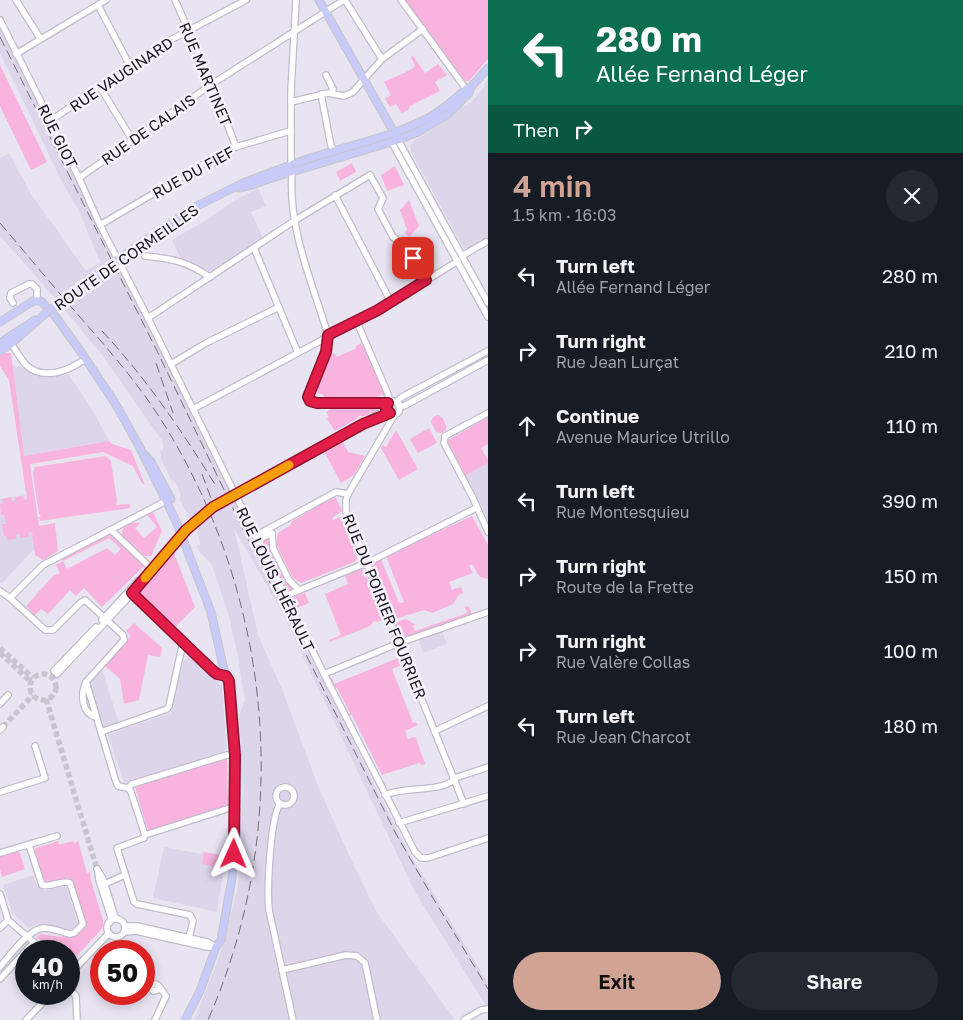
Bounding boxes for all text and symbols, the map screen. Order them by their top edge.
text: 280 m [596,18,702,60]
street label: RUE MARTINET [176,19,236,129]
icon: left [513,20,578,85]
street label: RUE VAUGINARD [66,33,176,115]
text: Allée Fernand Léger [596,60,808,87]
street label: RUE DE CALAIS [98,90,198,168]
street label: RUE GIOT [34,101,82,171]
icon: right [569,115,597,143]
text: Then [513,118,559,141]
street label: RUE DU FIEF [149,142,237,202]
text: 4 min [513,168,592,204]
button: close [886,170,938,222]
street label: ROUTE DE CORMEILLES [50,200,202,314]
text: 1.5 km · 16:03 [513,205,616,225]
pin [392,237,434,279]
icon: arrive [399,244,427,272]
text: Turn left [556,254,635,277]
icon: left [513,262,541,290]
text: 280 m [882,264,938,287]
text: Allée Fernand Léger [556,277,710,297]
text: Turn right [556,329,646,352]
icon: right [513,337,541,365]
text: 210 m [884,339,938,362]
text: Rue Jean Lurçat [556,352,679,372]
text: Continue [556,404,639,427]
icon: ahead [513,412,541,440]
text: 110 m [886,414,938,437]
text: Avenue Maurice Utrillo [556,427,730,447]
text: Turn left [556,479,635,502]
icon: left [513,487,541,515]
text: 390 m [882,489,938,512]
text: Rue Montesquieu [556,502,690,522]
street label: RUE LOUIS LHÉRAULT [233,504,319,654]
street label: RUE DU POIRIER FOURRIER [340,511,430,701]
text: Turn right [556,554,646,577]
icon: right [513,562,541,590]
text: 150 m [884,564,938,587]
text: Route de la Frette [556,577,694,597]
text: Turn right [556,629,646,652]
icon: right [513,637,541,665]
text: 100 m [884,639,938,662]
text: Rue Valère Collas [556,652,690,672]
text: Turn left [556,704,635,727]
icon: left [513,712,541,740]
text: 180 m [884,714,938,737]
text: Rue Jean Charcot [556,727,691,747]
position arrow [207,827,259,879]
speed limit sign: 50 [90,940,155,1005]
text: 40 [32,951,63,982]
button: Exit [513,952,721,1010]
button: Share [731,952,938,1010]
text: km/h [32,977,63,992]

